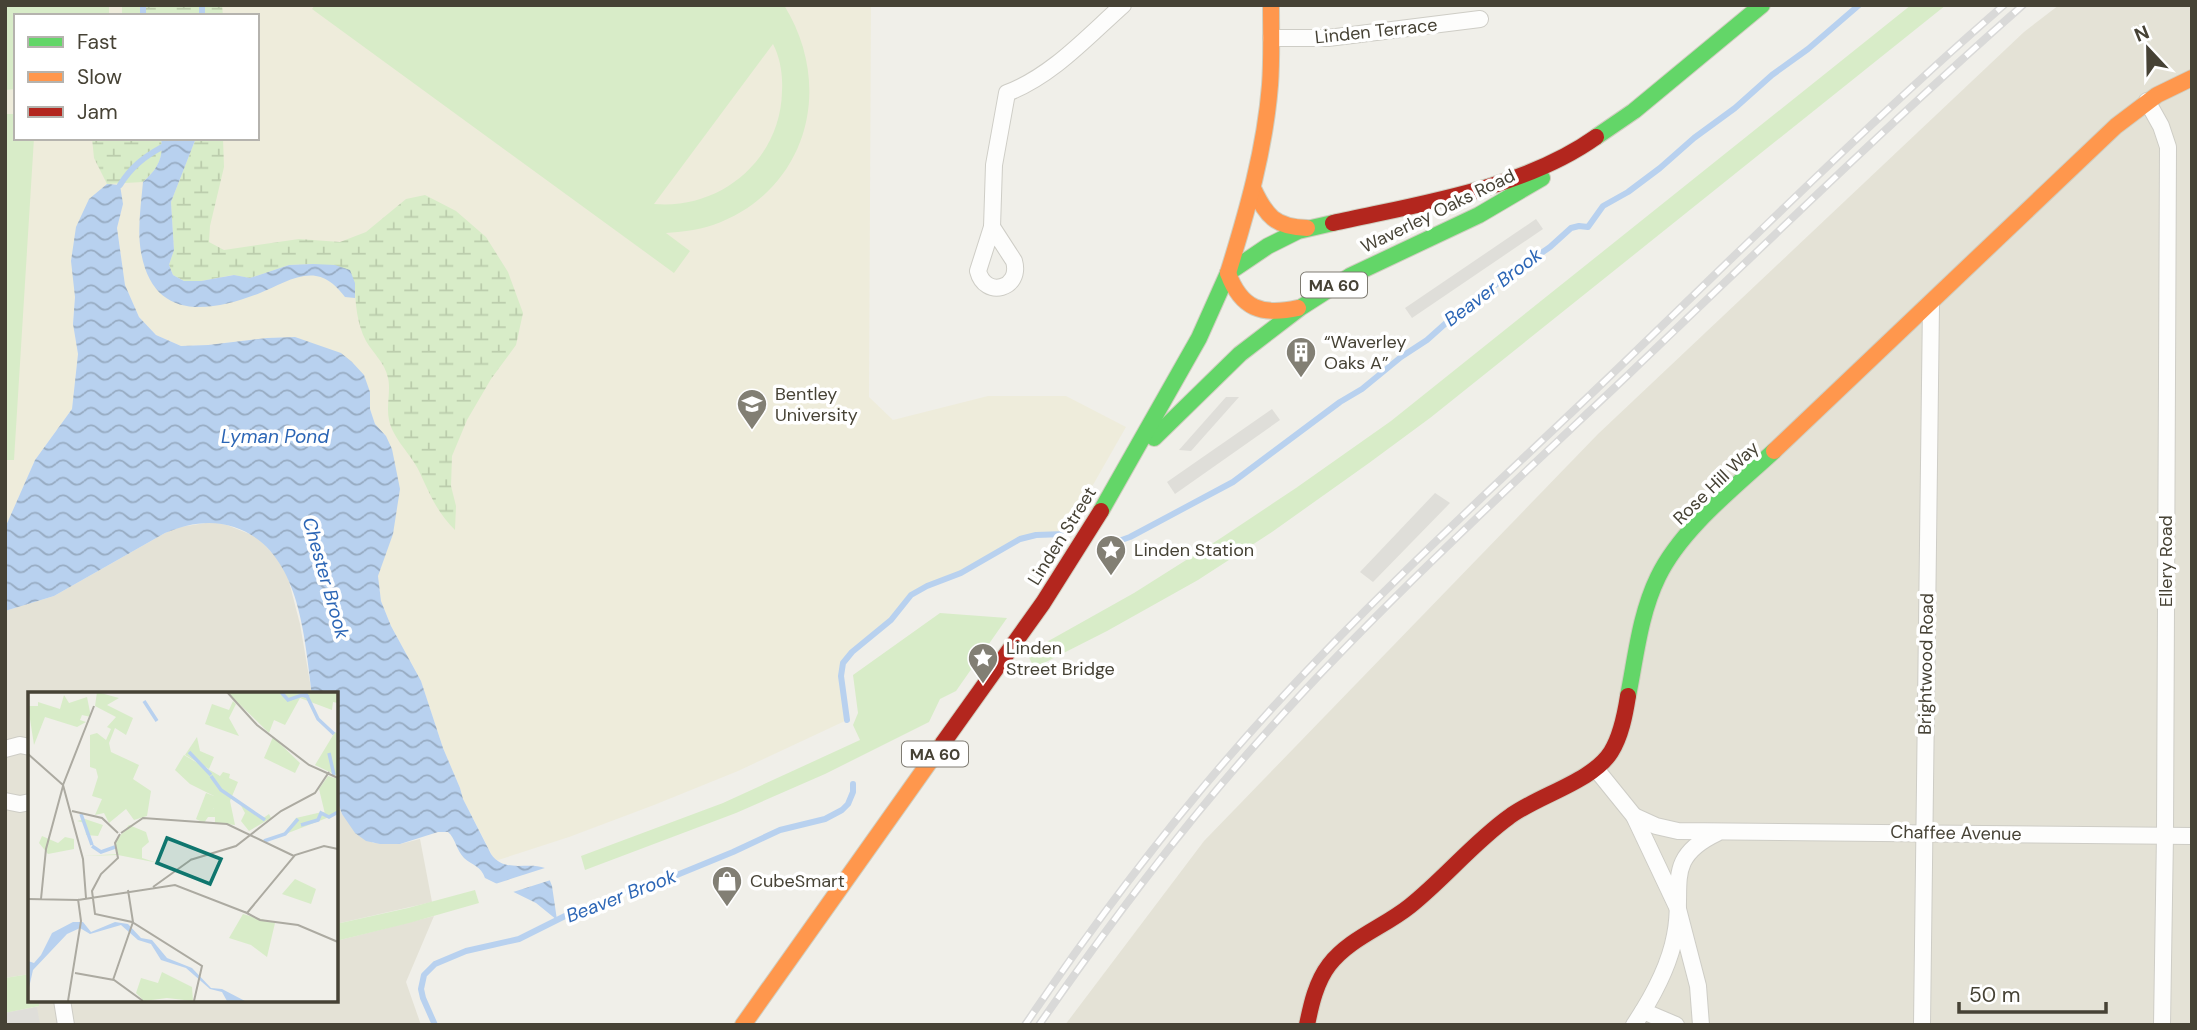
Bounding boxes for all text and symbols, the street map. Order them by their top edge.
street label: Linden Terrace [1314,13,1438,49]
legend [14,14,259,140]
north arrow [2113,14,2183,84]
text: N [2131,20,2153,48]
text: Fast [77,28,117,56]
text: Slow [77,63,122,91]
text: Jam [77,98,118,126]
street label: Waverley Oaks Road [1357,163,1519,259]
water label: Beaver Brook [1439,242,1547,332]
road number: MA 60 [1301,272,1367,298]
place label: “Waverley Oaks A” [1324,330,1406,375]
building icon: “Waverley Oaks A” [1284,335,1318,379]
place label: Bentley University [775,382,858,427]
school or university icon: Bentley University [735,387,769,431]
water label: Lyman Pond [221,424,330,449]
street label: Rose Hill Way [1668,436,1764,530]
street label: Linden Street [1022,482,1102,590]
water label: Chester Brook [297,514,355,642]
street label: Ellery Road [2154,515,2178,607]
place icon: Linden Station [1094,533,1128,577]
place label: Linden Station [1134,538,1254,562]
street label: Brightwood Road [1913,593,1939,735]
place label: Linden Street Bridge [1006,636,1115,681]
place icon: Linden Street Bridge [966,641,1000,685]
inset map [28,692,338,1002]
road number: MA 60 [902,741,968,766]
street label: Chaffee Avenue [1890,820,2022,846]
water label: Beaver Brook [562,863,680,928]
shop icon: CubeSmart [710,864,744,908]
place label: CubeSmart [750,869,845,893]
scale bar [1959,970,2106,1014]
text: 50 m [1969,981,2020,1009]

